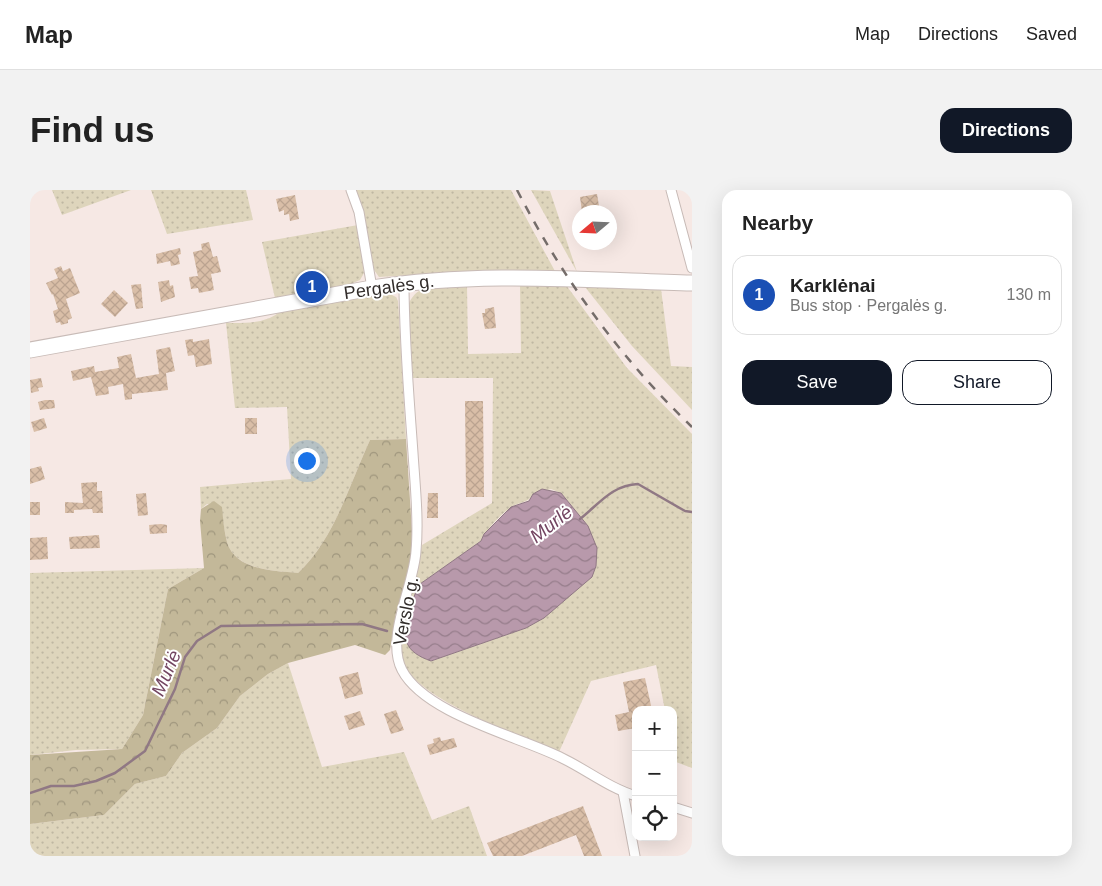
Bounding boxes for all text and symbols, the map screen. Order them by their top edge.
text: Map [25,21,73,48]
text: Map [855,24,890,44]
text: Directions [918,24,998,44]
text: Saved [1026,24,1077,44]
button: Directions [940,108,1072,153]
text: Find us [30,110,154,149]
north arrow [572,205,617,250]
text: Nearby [742,211,813,234]
pin: 1 [296,268,328,306]
street label: Pergalės g. [343,271,435,303]
text: Karklėnai [790,275,876,296]
text: 1 [755,286,763,303]
text: 130 m [1007,286,1051,303]
text: Bus stop · Pergalės g. [790,297,947,314]
button: Save [742,360,892,405]
button: Share [902,360,1052,405]
your location [294,448,320,474]
water label: Murlė [526,501,576,547]
street label: Verslo g. [390,575,422,647]
water label: Murlė [147,647,185,699]
map controls [632,706,677,841]
button: + [632,706,677,751]
button: − [632,751,677,796]
button: locate [632,796,677,841]

